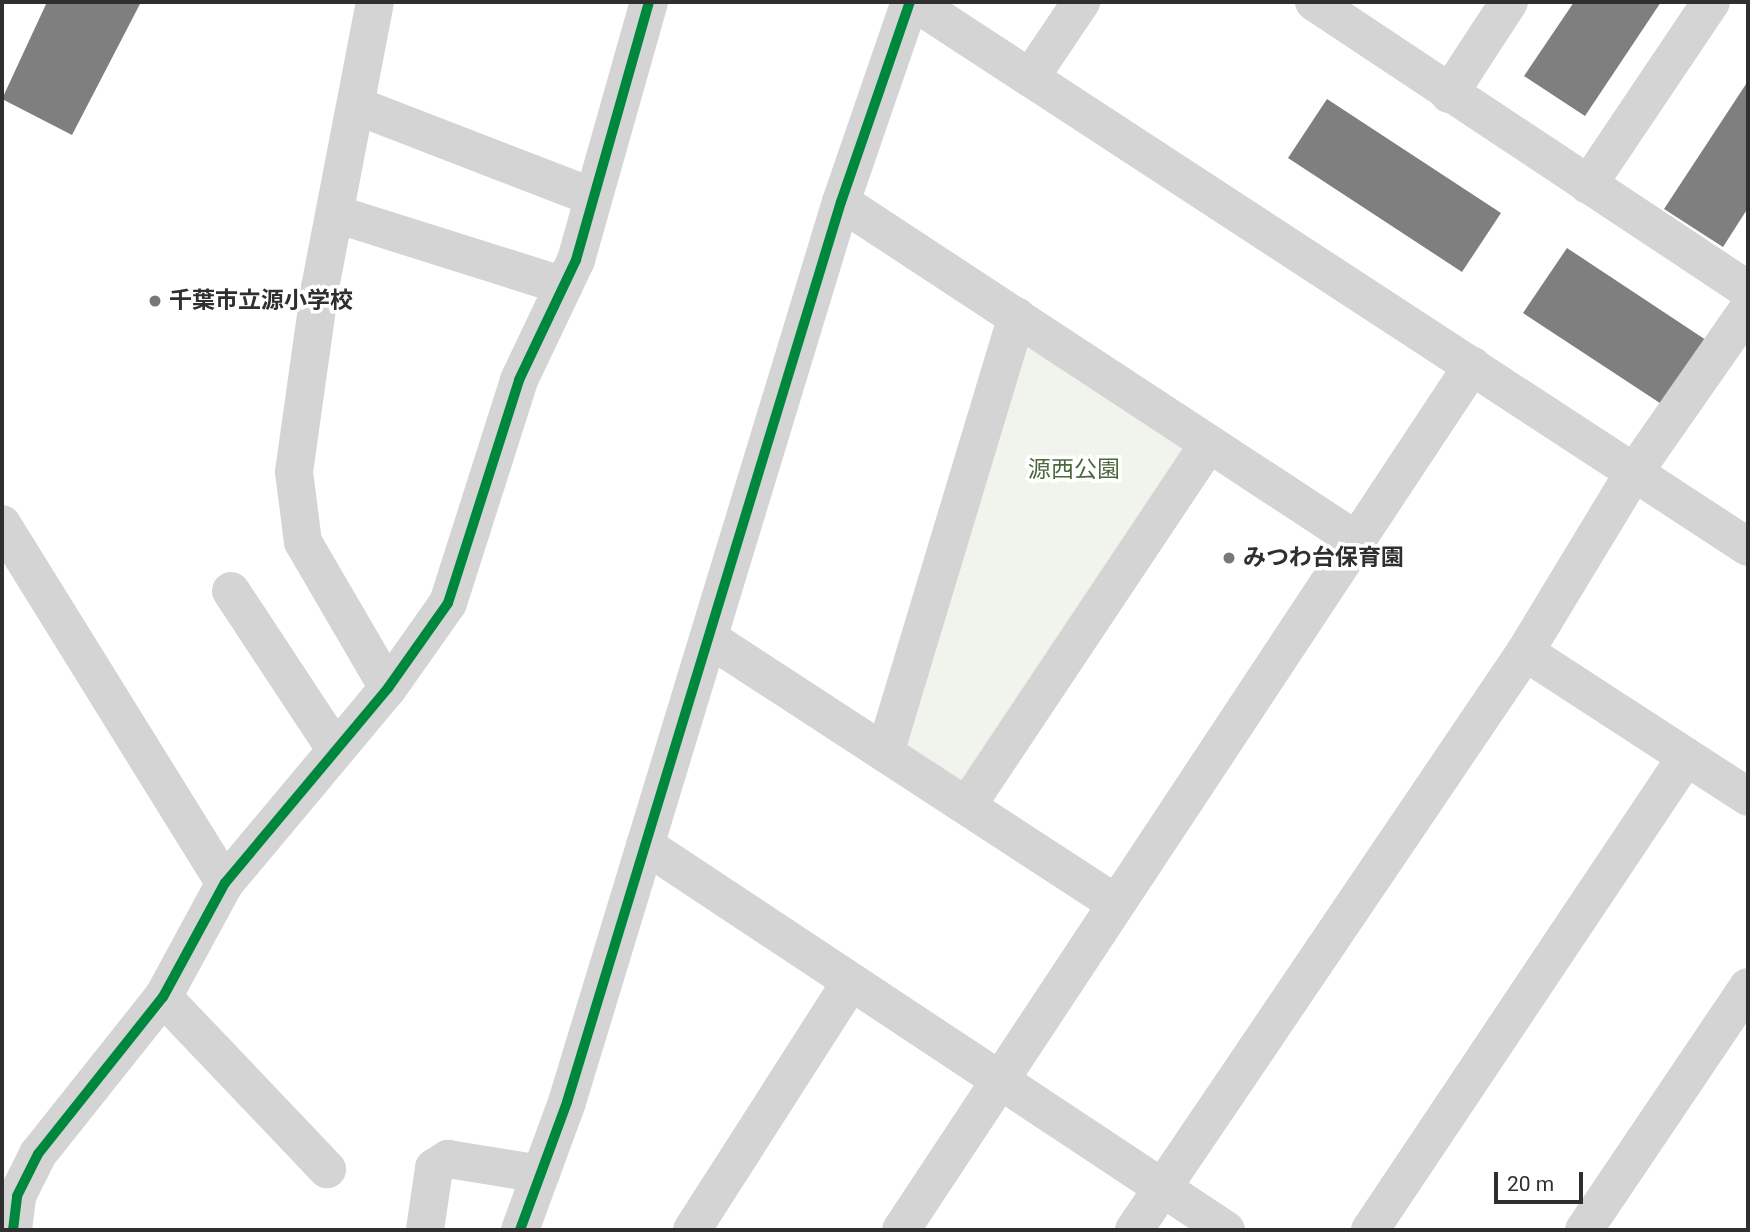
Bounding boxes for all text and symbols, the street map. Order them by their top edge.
place label: 千葉市立源小学校 [169,287,353,315]
marker: 千葉市立源小学校 [147,293,163,309]
park label: 源西公園 [1028,456,1120,484]
place label: みつわ台保育園 [1243,544,1404,572]
marker: みつわ台保育園 [1221,550,1237,566]
scale bar [1498,1158,1587,1202]
text: 20 m [1507,1172,1554,1196]

